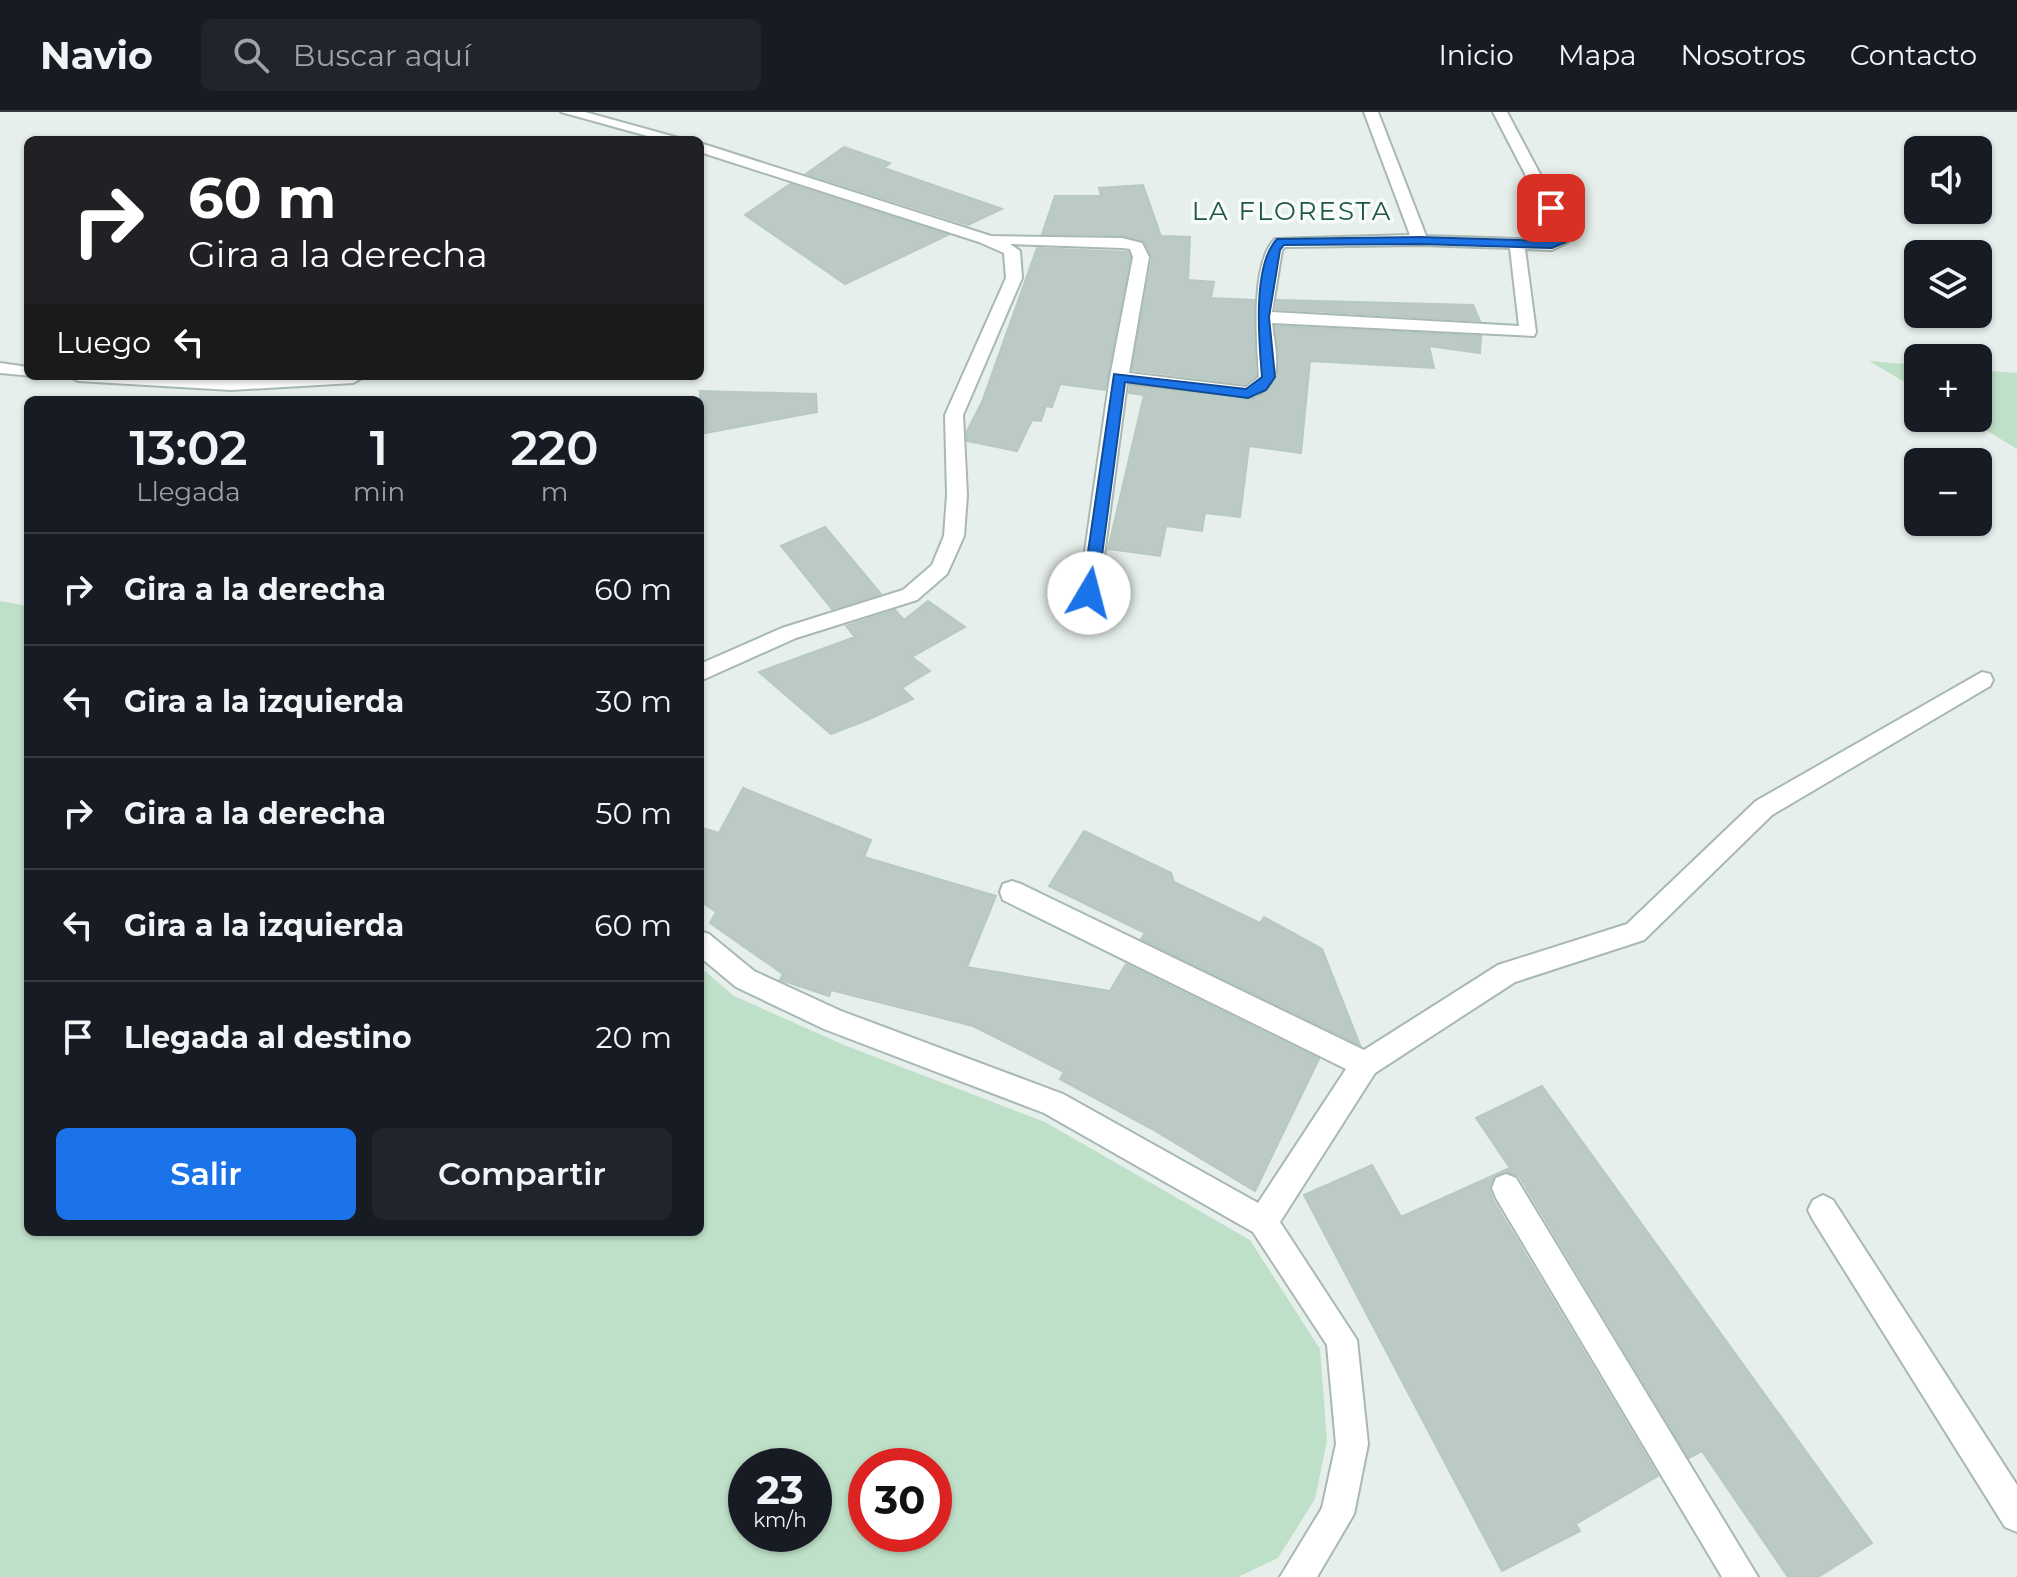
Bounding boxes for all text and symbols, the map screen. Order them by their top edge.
search box [201,19,761,91]
text: Navio [40,32,153,79]
icon: search [229,33,273,77]
text: Buscar aquí [293,37,471,74]
text: Inicio [1438,38,1514,72]
text: Mapa [1558,38,1637,72]
text: Nosotros [1681,38,1806,72]
text: Contacto [1850,38,1977,72]
map controls [1904,136,1992,536]
button: sound [1904,136,1992,224]
text: 60 m [188,164,336,232]
icon: right [56,168,160,272]
pin [1517,174,1585,242]
icon: arrive [1529,186,1573,230]
district label: LA FLORESTA [1192,195,1392,227]
text: Gira a la derecha [188,232,488,276]
button: layers [1904,240,1992,328]
icon: left [167,320,211,364]
text: Luego [56,324,151,361]
button: + [1904,344,1992,432]
text: 13:02 [129,419,248,477]
text: 1 [370,419,388,477]
text: 220 [510,419,599,477]
button: − [1904,448,1992,536]
text: Llegada [136,476,241,508]
text: min [353,476,405,508]
text: m [541,476,568,508]
position arrow [1047,551,1131,635]
icon: right [56,567,100,611]
text: Gira a la derecha [124,571,386,608]
text: 60 m [594,571,672,608]
icon: left [56,679,100,723]
text: Gira a la izquierda [124,683,404,720]
text: 30 m [596,683,672,720]
icon: right [56,791,100,835]
text: Gira a la derecha [124,795,386,832]
text: 50 m [595,795,672,832]
icon: left [56,903,100,947]
text: Gira a la izquierda [124,907,404,944]
text: 60 m [594,907,672,944]
icon: arrive [56,1015,100,1059]
text: Llegada al destino [124,1019,412,1056]
text: 20 m [595,1019,672,1056]
button: Salir [56,1128,356,1220]
button: Compartir [372,1128,672,1220]
speed limit sign: 30 [848,1448,952,1552]
text: 23 [756,1465,804,1514]
text: km/h [753,1508,807,1532]

